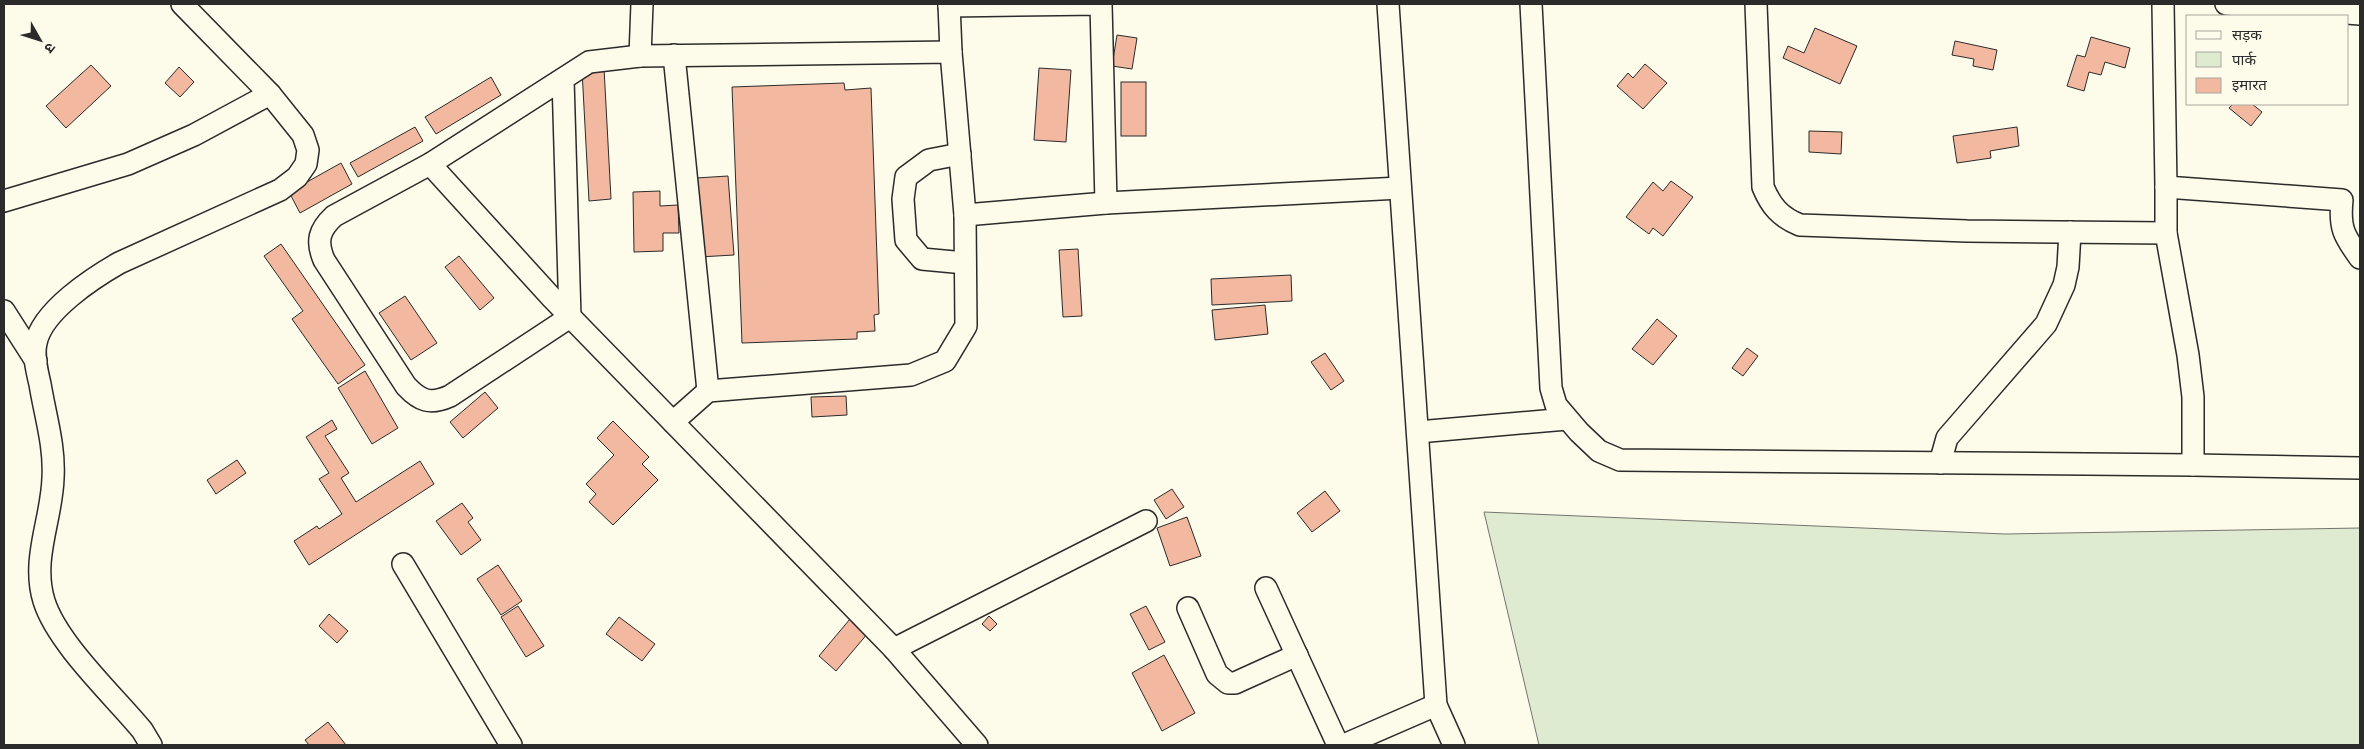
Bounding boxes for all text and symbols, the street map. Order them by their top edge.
north arrow [15,15,65,65]
legend [2186,15,2349,105]
text: सड़क [2232,25,2262,44]
text: उ [40,39,60,58]
text: पार्क [2232,50,2256,69]
text: इमारत [2232,75,2267,94]

